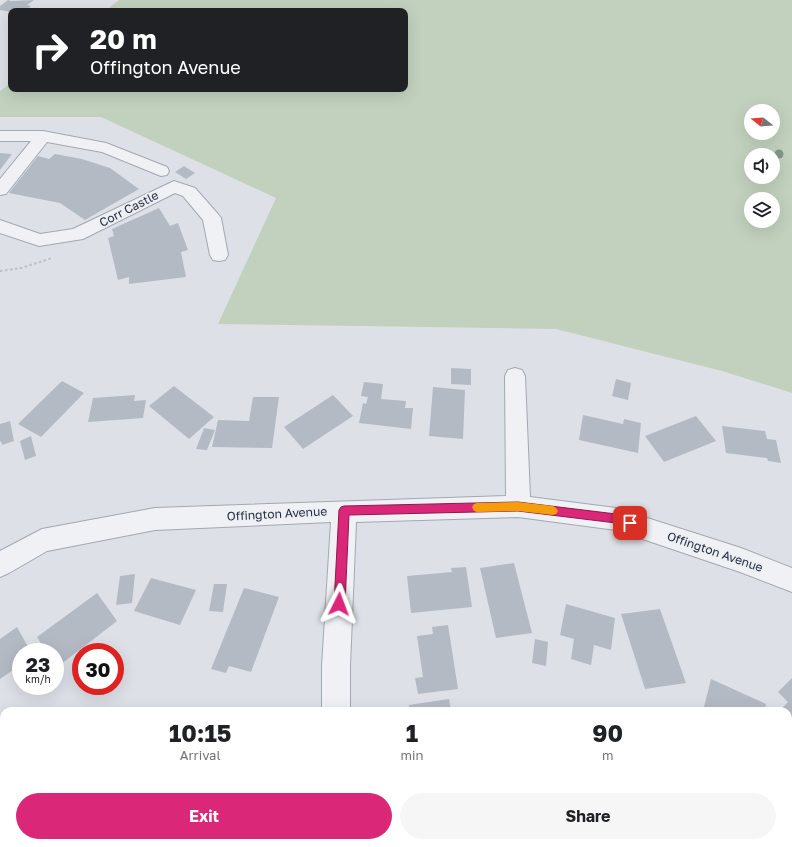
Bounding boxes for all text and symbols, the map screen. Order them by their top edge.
text: 20 m [90,22,157,55]
icon: right [24,24,76,76]
text: Offington Avenue [90,56,241,78]
north arrow [744,104,780,140]
map controls [744,104,780,228]
button: sound [744,148,780,184]
street label: Corr Castle [97,187,161,230]
button: layers [744,192,780,228]
street label: Offington Avenue [226,503,328,524]
pin [613,506,647,540]
icon: arrive [619,512,641,534]
street label: Offington Avenue [665,528,765,575]
position arrow [318,583,360,625]
speed limit sign: 30 [72,643,124,695]
text: 23 [26,652,50,676]
text: km/h [25,673,51,685]
text: 10:15 [169,718,232,747]
text: 1 [406,718,418,747]
text: 90 [592,718,623,747]
text: Arrival [180,747,221,763]
text: min [400,747,423,763]
text: m [602,747,613,763]
button: Exit [16,793,392,839]
button: Share [400,793,776,839]

